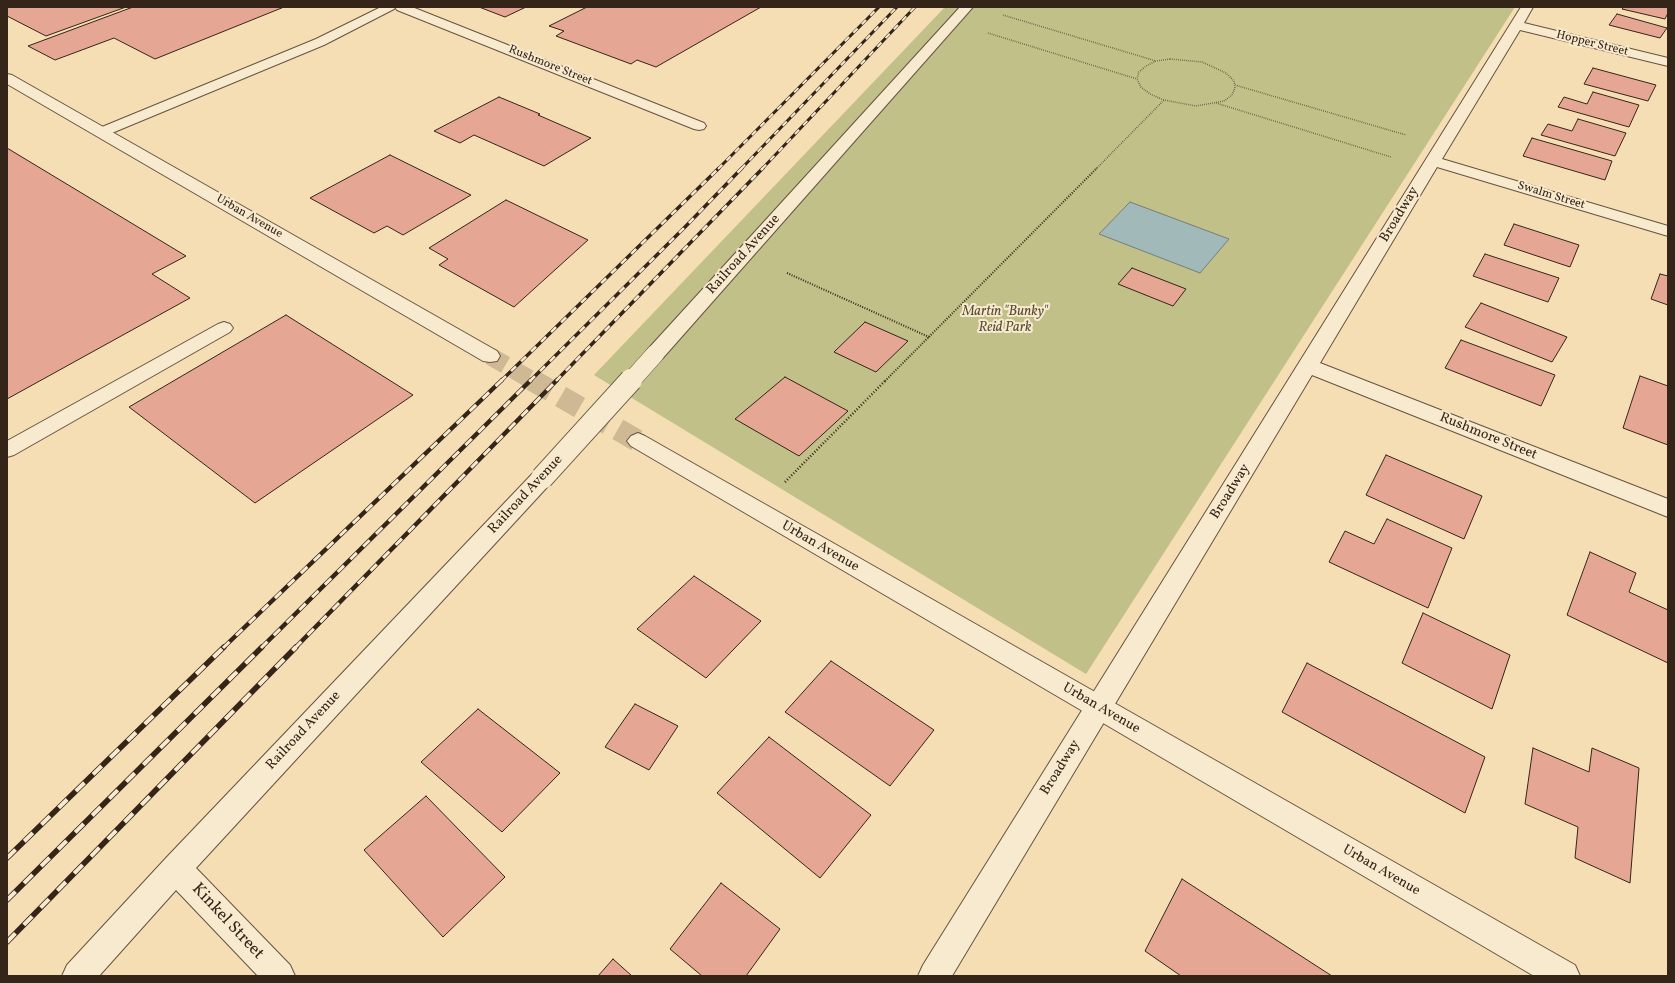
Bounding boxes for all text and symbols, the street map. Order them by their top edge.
street label: Hopper Street [1554,28,1630,60]
street label: Rushmore Street [506,43,594,89]
street label: Swalm Street [1515,179,1587,213]
street label: Broadway [1377,184,1423,246]
street label: Urban Avenue [213,192,285,242]
street label: Railroad Avenue [704,212,784,298]
park label: Martin "Bunky" Reid Park [962,304,1048,336]
street label: Rushmore Street [1437,410,1539,464]
street label: Railroad Avenue [485,452,567,538]
street label: Broadway [1207,461,1255,523]
street label: Urban Avenue [778,518,862,576]
street label: Urban Avenue [1059,680,1143,738]
street label: Railroad Avenue [263,688,345,774]
street label: Broadway [1037,737,1085,799]
street label: Urban Avenue [1339,842,1423,900]
street label: Kinkel Street [186,880,268,964]

